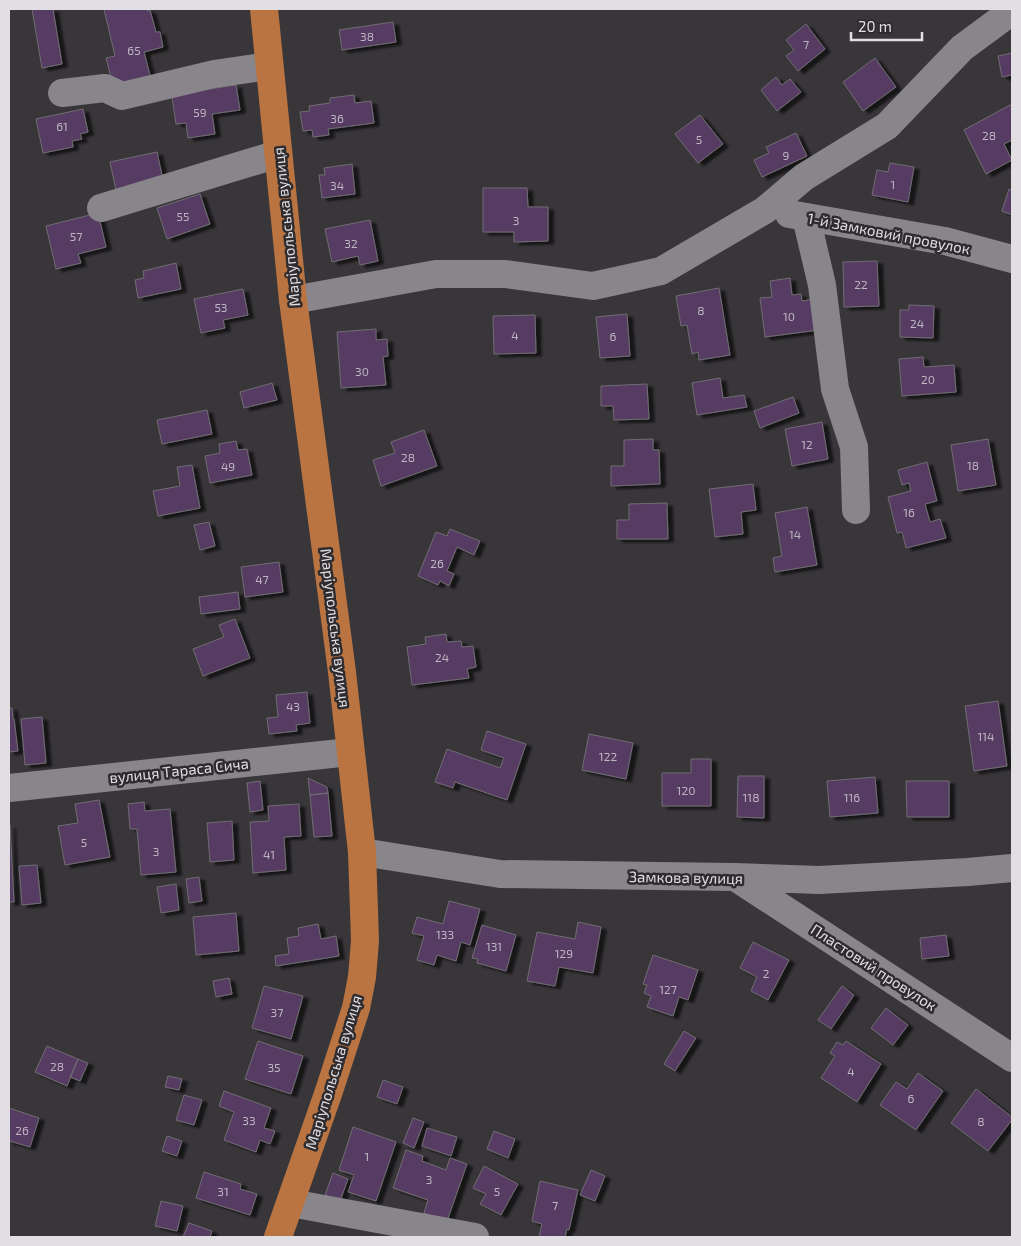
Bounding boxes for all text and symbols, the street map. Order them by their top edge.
scale bar [851,10,922,42]
text: 20 m [858,17,892,35]
house number: 38 [360,29,374,43]
house number: 7 [803,37,809,51]
house number: 65 [127,43,141,57]
house number: 59 [193,105,207,119]
house number: 36 [330,111,344,125]
house number: 61 [56,119,68,133]
house number: 28 [982,128,996,142]
house number: 5 [696,132,702,146]
street label: Маріупольська вулиця [269,146,304,307]
house number: 9 [783,148,790,162]
house number: 1 [891,177,895,191]
house number: 34 [330,178,344,192]
street label: 1-й Замковий провулок [806,208,972,259]
house number: 55 [177,209,189,223]
house number: 3 [513,213,519,227]
house number: 57 [70,229,82,243]
house number: 32 [344,236,358,250]
house number: 22 [854,277,868,291]
house number: 53 [214,300,228,314]
house number: 8 [697,303,705,317]
house number: 10 [783,309,795,323]
house number: 24 [910,316,924,330]
house number: 4 [511,328,519,342]
house number: 6 [610,329,617,343]
house number: 30 [355,364,369,378]
house number: 20 [921,372,935,386]
house number: 12 [801,437,813,451]
house number: 28 [401,450,415,464]
house number: 18 [967,458,979,472]
house number: 49 [221,459,235,473]
house number: 16 [903,505,915,519]
house number: 14 [789,527,801,541]
street label: Маріупольська вулиця [316,548,355,709]
house number: 26 [430,556,444,570]
house number: 47 [255,572,269,586]
house number: 24 [435,650,449,664]
house number: 43 [286,699,300,713]
house number: 114 [978,729,994,743]
house number: 122 [599,749,617,763]
street label: вулиця Тараса Сича [108,754,250,787]
house number: 120 [677,783,695,797]
house number: 118 [743,790,759,804]
house number: 116 [844,790,860,804]
house number: 5 [81,835,87,849]
house number: 3 [153,844,159,858]
house number: 41 [263,847,275,861]
street label: Замкова вулиця [629,867,743,888]
street label: Пластовий провулок [807,920,940,1015]
house number: 133 [436,927,454,941]
house number: 131 [486,939,502,953]
house number: 129 [555,946,573,960]
house number: 2 [763,966,770,980]
house number: 127 [659,982,677,996]
street label: Маріупольська вулиця [301,993,366,1151]
house number: 37 [271,1005,283,1019]
house number: 28 [50,1059,64,1073]
house number: 35 [267,1060,281,1074]
house number: 4 [847,1064,855,1078]
house number: 6 [908,1091,915,1105]
house number: 33 [242,1113,256,1127]
house number: 8 [977,1114,985,1128]
house number: 26 [15,1123,29,1137]
house number: 1 [365,1149,369,1163]
house number: 3 [426,1172,432,1186]
house number: 31 [217,1184,229,1198]
house number: 5 [494,1184,500,1198]
house number: 7 [552,1198,558,1212]

